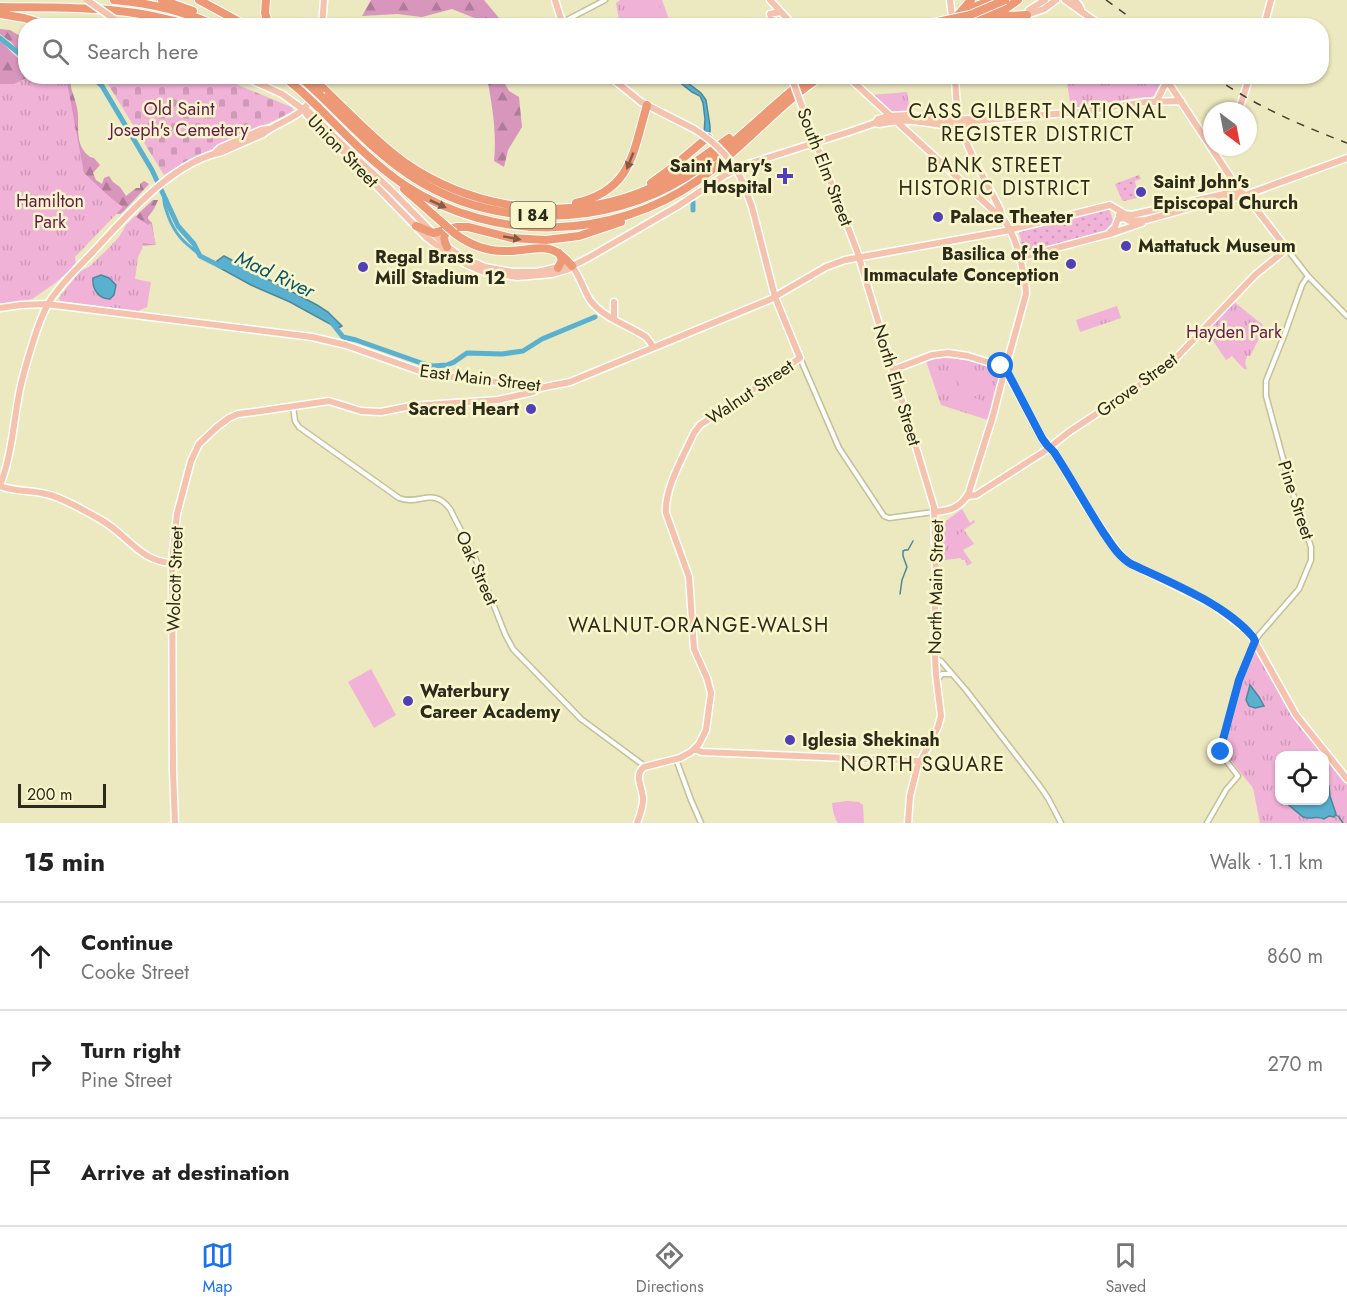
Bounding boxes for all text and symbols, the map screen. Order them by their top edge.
search box [18,18,1329,84]
icon: search [39,35,72,68]
text: Search here [87,35,198,67]
park label: Old Saint Joseph's Cemetery [108,96,249,143]
district label: CASS GILBERT NATIONAL REGISTER DISTRICT [908,97,1168,149]
north arrow [1203,102,1257,156]
street label: South Elm Street [791,104,860,231]
street label: Union Street [301,109,385,194]
district label: BANK STREET HISTORIC DISTRICT [899,151,1091,203]
one-way arrow [625,152,634,170]
place label: Saint Mary's Hospital [670,153,772,200]
marker: Saint Mary's Hospital [776,167,794,185]
place label: Saint John's Episcopal Church [1153,169,1298,216]
marker: Saint John's Episcopal Church [1134,185,1148,199]
park label: Hamilton Park [16,188,84,235]
one-way arrow [430,199,447,208]
road number: I 84 [510,202,556,228]
place label: Palace Theater [950,204,1074,230]
marker: Palace Theater [931,210,945,224]
one-way arrow [503,233,522,242]
place label: Mattatuck Museum [1138,233,1296,259]
marker: Mattatuck Museum [1119,239,1133,253]
place label: Basilica of the Immaculate Conception [863,241,1059,288]
water label: Mad River [230,243,320,306]
place label: Regal Brass Mill Stadium 12 [375,244,506,291]
marker: Basilica of the Immaculate Conception [1064,257,1078,271]
marker: Regal Brass Mill Stadium 12 [356,260,370,274]
park label: Hayden Park [1186,319,1282,345]
street label: North Elm Street [866,321,928,449]
street label: Grove Street [1091,346,1183,423]
route start [987,352,1013,378]
street label: Walnut Street [701,353,799,431]
street label: East Main Street [418,358,542,398]
place label: Sacred Heart [408,396,519,422]
marker: Sacred Heart [524,402,538,416]
street label: Pine Street [1271,457,1321,543]
street label: North Main Street [922,519,950,655]
street label: Wolcott Street [160,525,190,632]
street label: Oak Street [449,527,505,610]
district label: WALNUT-ORANGE-WALSH [568,611,830,640]
place label: Waterbury Career Academy [420,678,561,725]
marker: Waterbury Career Academy [401,694,415,708]
place label: Iglesia Shekinah [802,727,940,753]
marker: Iglesia Shekinah [783,733,797,747]
route end [1207,738,1233,764]
district label: NORTH SQUARE [841,750,1005,779]
map controls [1275,751,1329,805]
button: locate [1275,751,1329,805]
scale bar [18,781,106,808]
text: 200 m [27,783,73,806]
text: 15 min [24,843,105,881]
text: Walk · 1.1 km [1210,848,1323,877]
text: Continue [81,926,173,958]
icon: ahead [24,940,57,973]
text: 860 m [1267,942,1323,971]
text: Cooke Street [81,958,189,987]
text: Turn right [81,1034,181,1066]
icon: right [24,1048,57,1081]
text: 270 m [1268,1050,1323,1079]
text: Pine Street [81,1066,172,1095]
icon: arrive [24,1156,57,1189]
text: Arrive at destination [81,1156,290,1188]
tab: Map [201,1239,234,1298]
tab: Directions [636,1239,704,1298]
tab: Saved [1105,1239,1146,1298]

